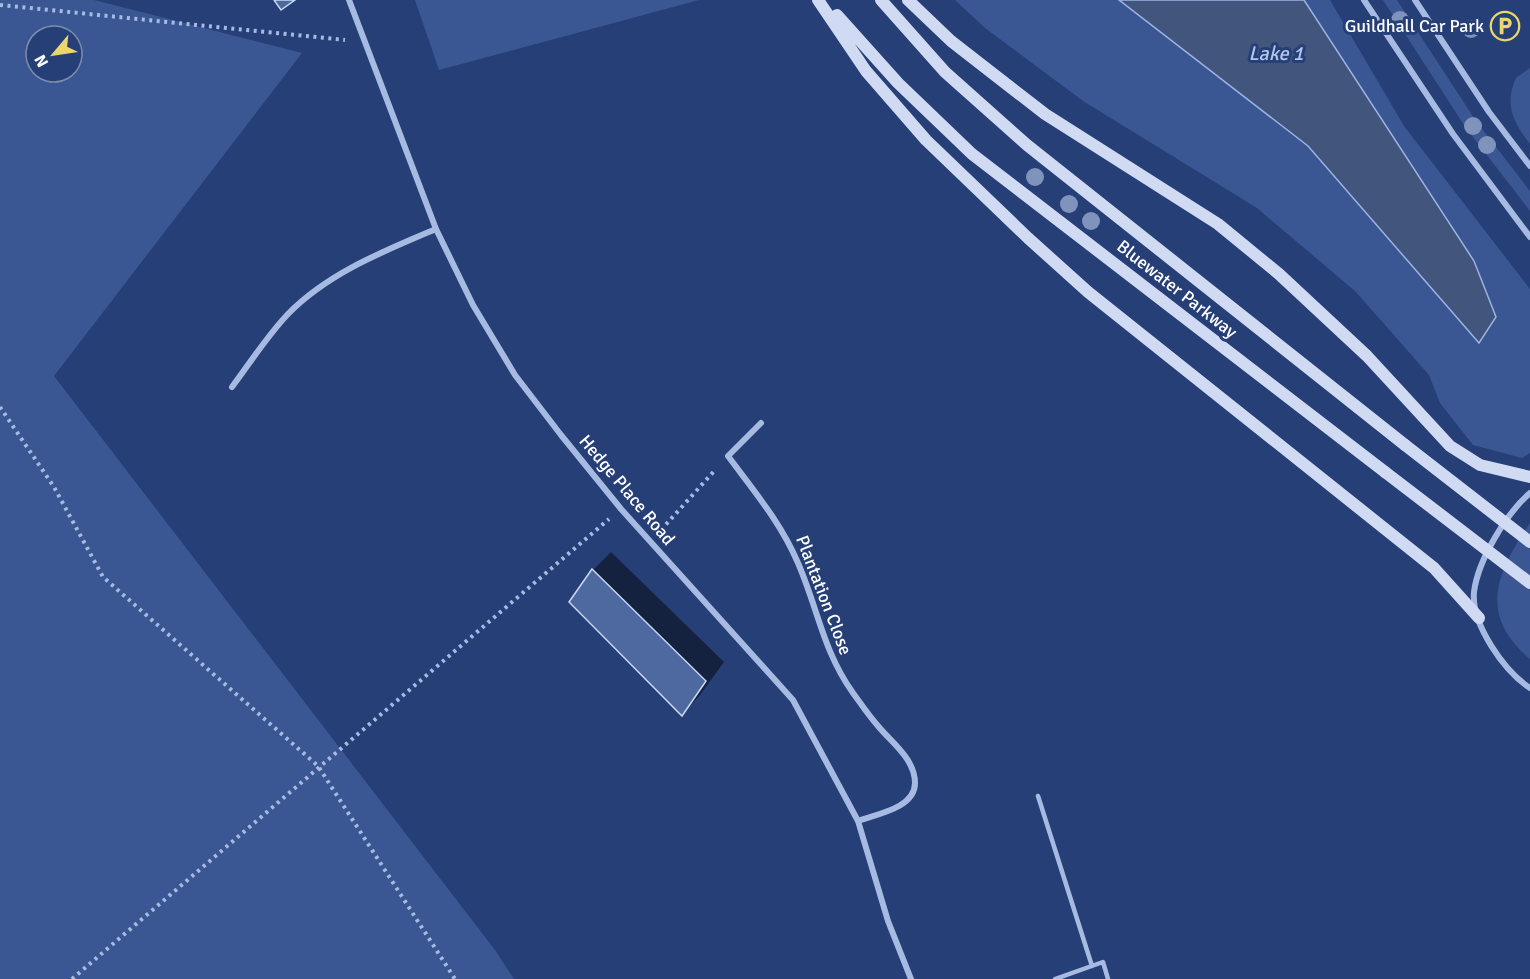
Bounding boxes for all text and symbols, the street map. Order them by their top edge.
parking icon: Guildhall Car Park [1489,10,1521,42]
place label: Guildhall Car Park [1345,15,1484,37]
north arrow [24,24,84,84]
water label: Lake 1 [1248,41,1304,66]
text: N [30,51,53,71]
street label: Bluewater Parkway [1112,235,1242,343]
street label: Hedge Place Road [574,430,680,550]
street label: Plantation Close [791,532,857,658]

